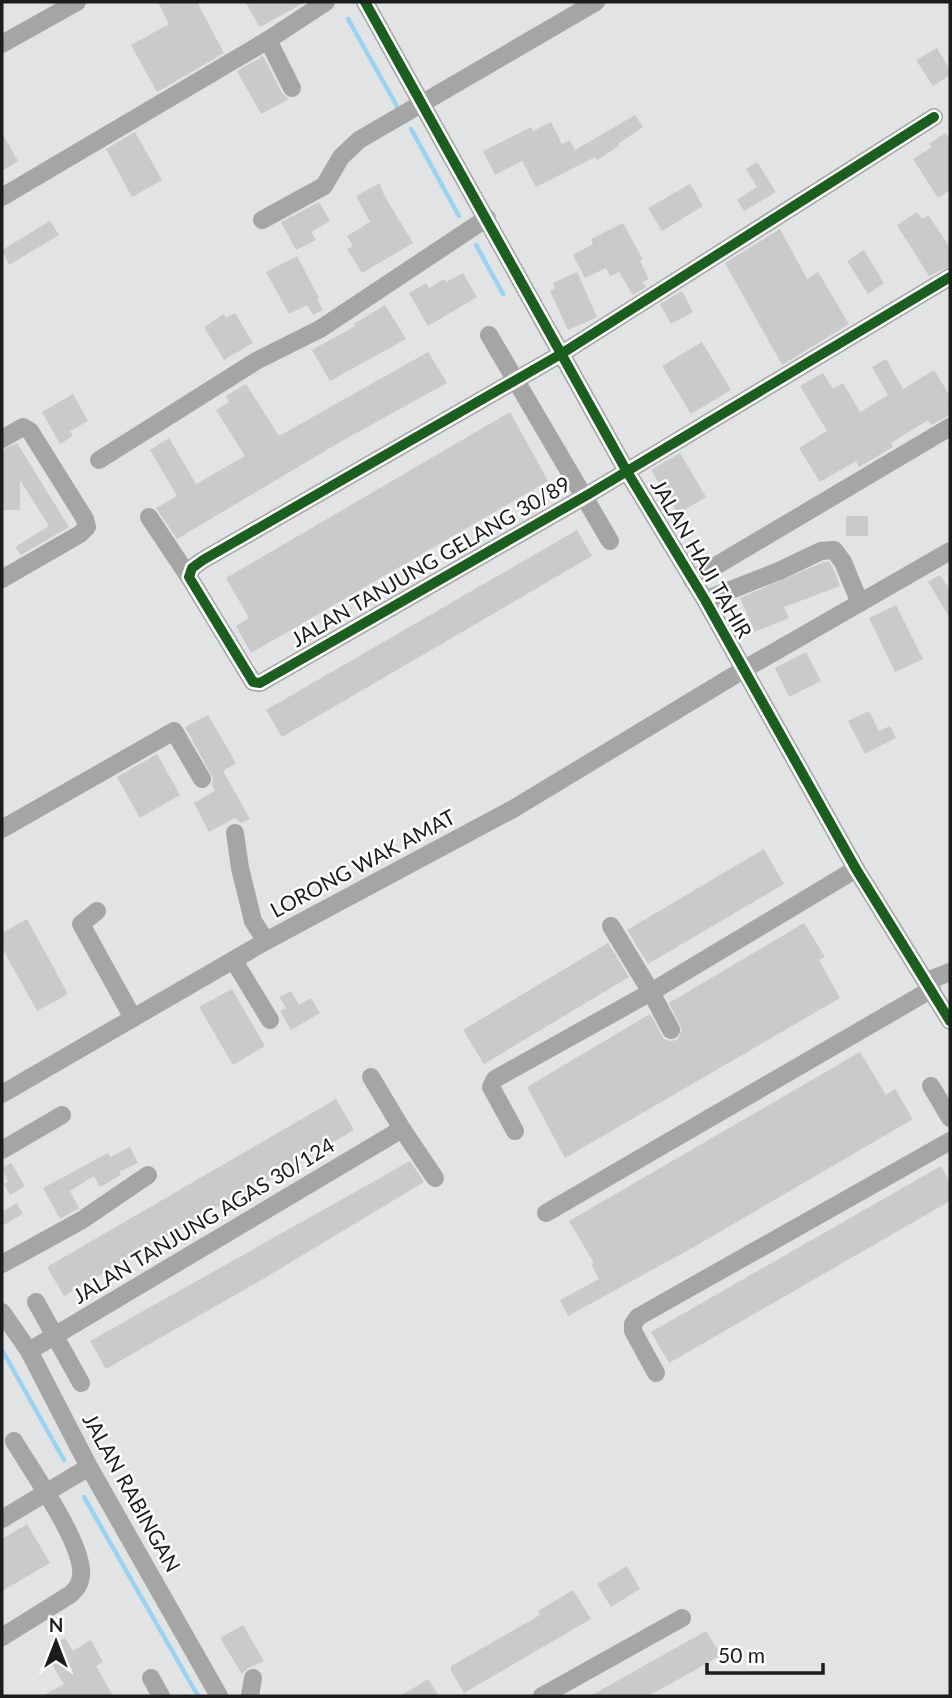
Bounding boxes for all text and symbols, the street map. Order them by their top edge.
street label: JALAN TANJUNG GELANG 30/89 [286,470,574,651]
street label: JALAN HAJI TAHIR [647,474,758,643]
street label: LORONG WAK AMAT [266,803,459,922]
street label: JALAN TANJUNG AGAS 30/124 [68,1132,339,1308]
street label: JALAN RABINGAN [78,1409,186,1576]
north arrow [21,1607,91,1677]
text: N [49,1613,63,1636]
scale bar [707,1632,822,1676]
text: 50 m [718,1642,765,1667]

